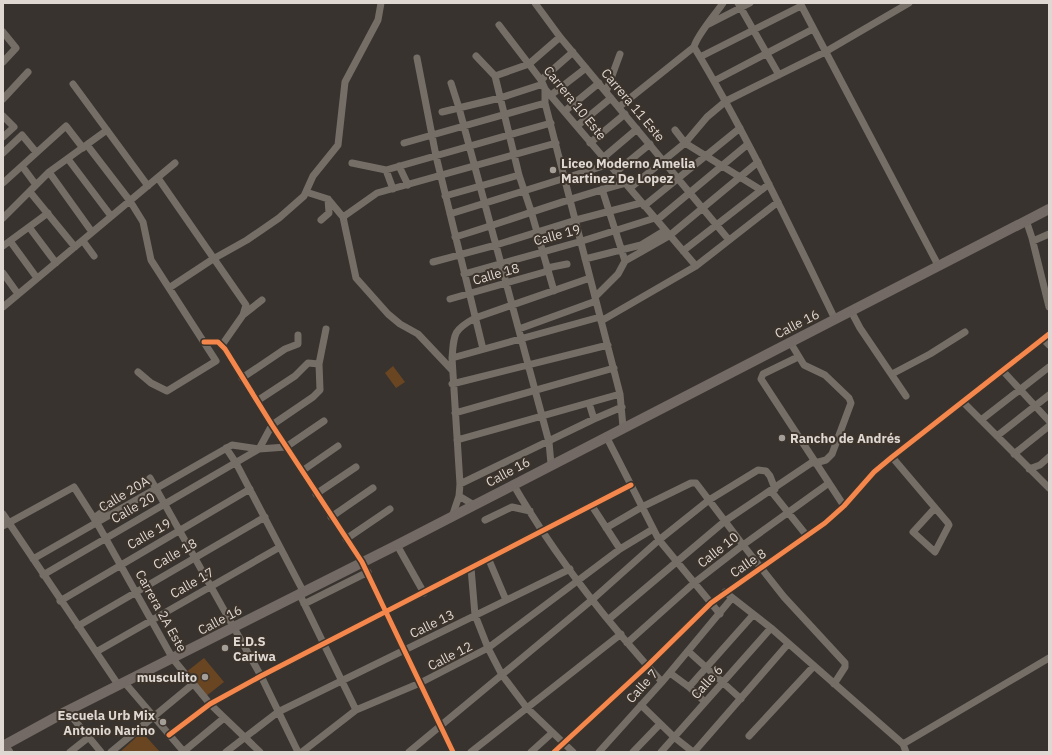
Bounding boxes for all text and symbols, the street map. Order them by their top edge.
street label: Carrera 10 Este [540,62,610,144]
street label: Carrera 11 Este [597,65,669,145]
place label: Liceo Moderno Amelia Martinez De Lopez [561,155,695,187]
marker: Liceo Moderno Amelia Martinez De Lopez [548,165,558,175]
street label: Calle 19 [532,221,582,249]
street label: Calle 18 [471,259,522,289]
street label: Calle 16 [772,306,822,342]
place label: Rancho de Andrés [790,430,901,447]
marker: Rancho de Andrés [777,433,787,443]
street label: Calle 16 [483,453,533,491]
street label: Calle 20A [96,473,152,515]
street label: Calle 20 [108,489,158,527]
street label: Calle 19 [124,515,174,553]
street label: Calle 10 [694,528,742,571]
street label: Calle 18 [150,535,200,573]
street label: Calle 8 [727,545,770,581]
street label: Calle 17 [167,564,217,602]
street label: Carrera 2A Este [131,567,191,655]
street label: Calle 16 [195,601,245,639]
street label: Calle 13 [407,606,457,642]
place label: E.D.S Cariwa [233,633,276,665]
street label: Calle 12 [425,638,475,674]
marker: E.D.S Cariwa [220,643,230,653]
street label: Calle 6 [687,661,727,703]
street label: Calle 7 [622,665,662,707]
place label: musculito [137,669,197,686]
marker: musculito [200,672,210,682]
place label: Escuela Urb Mix Antonio Narino [57,707,156,739]
marker: Escuela Urb Mix Antonio Narino [158,717,168,727]

